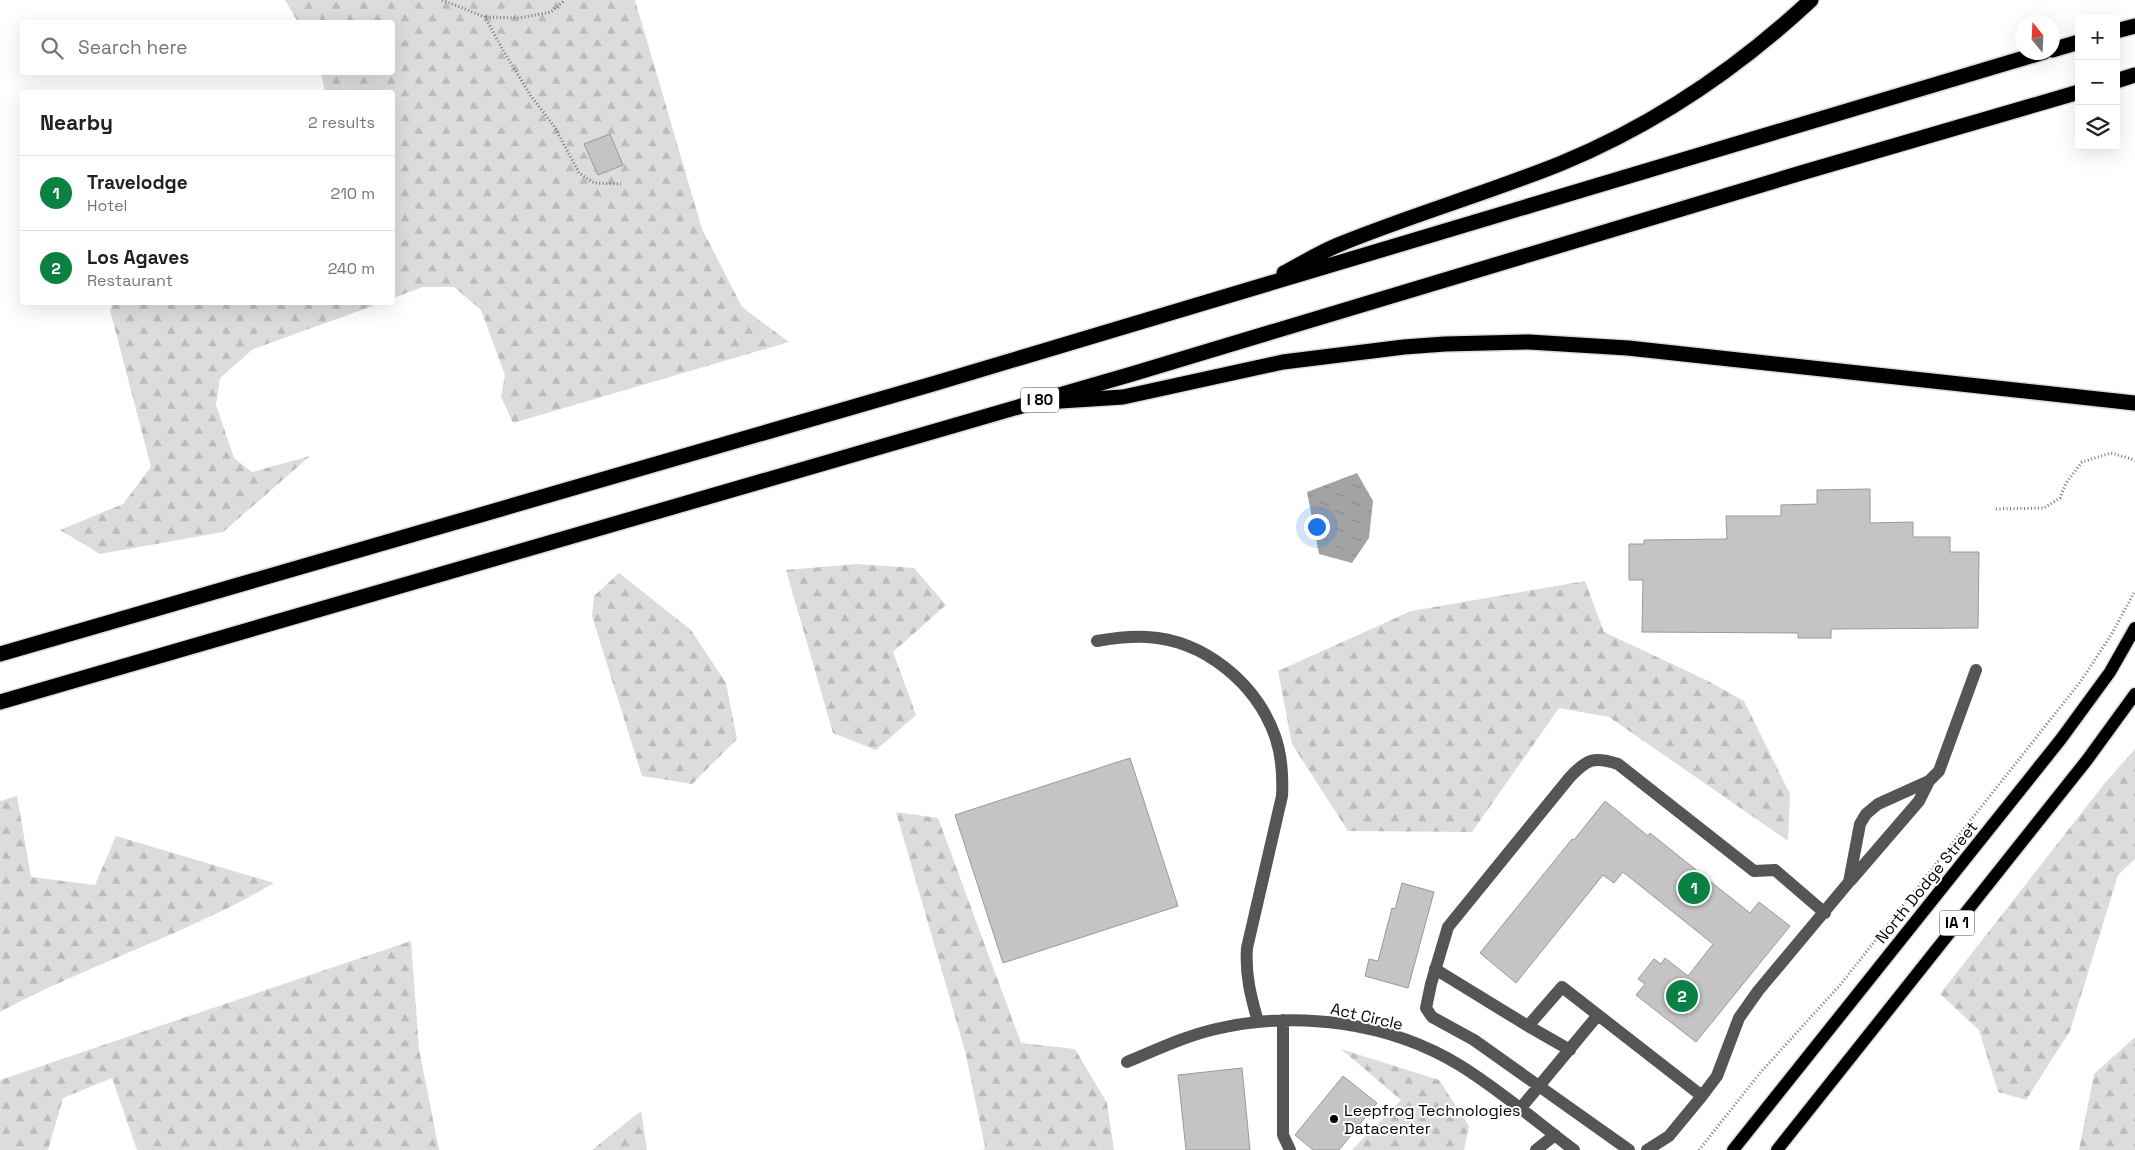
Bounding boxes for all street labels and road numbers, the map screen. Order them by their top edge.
road number: I 80 [1021,388,1059,412]
street label: North Dodge Street [1871,817,1982,948]
road number: IA 1 [1940,910,1974,936]
street label: Act Circle [1329,998,1405,1035]

